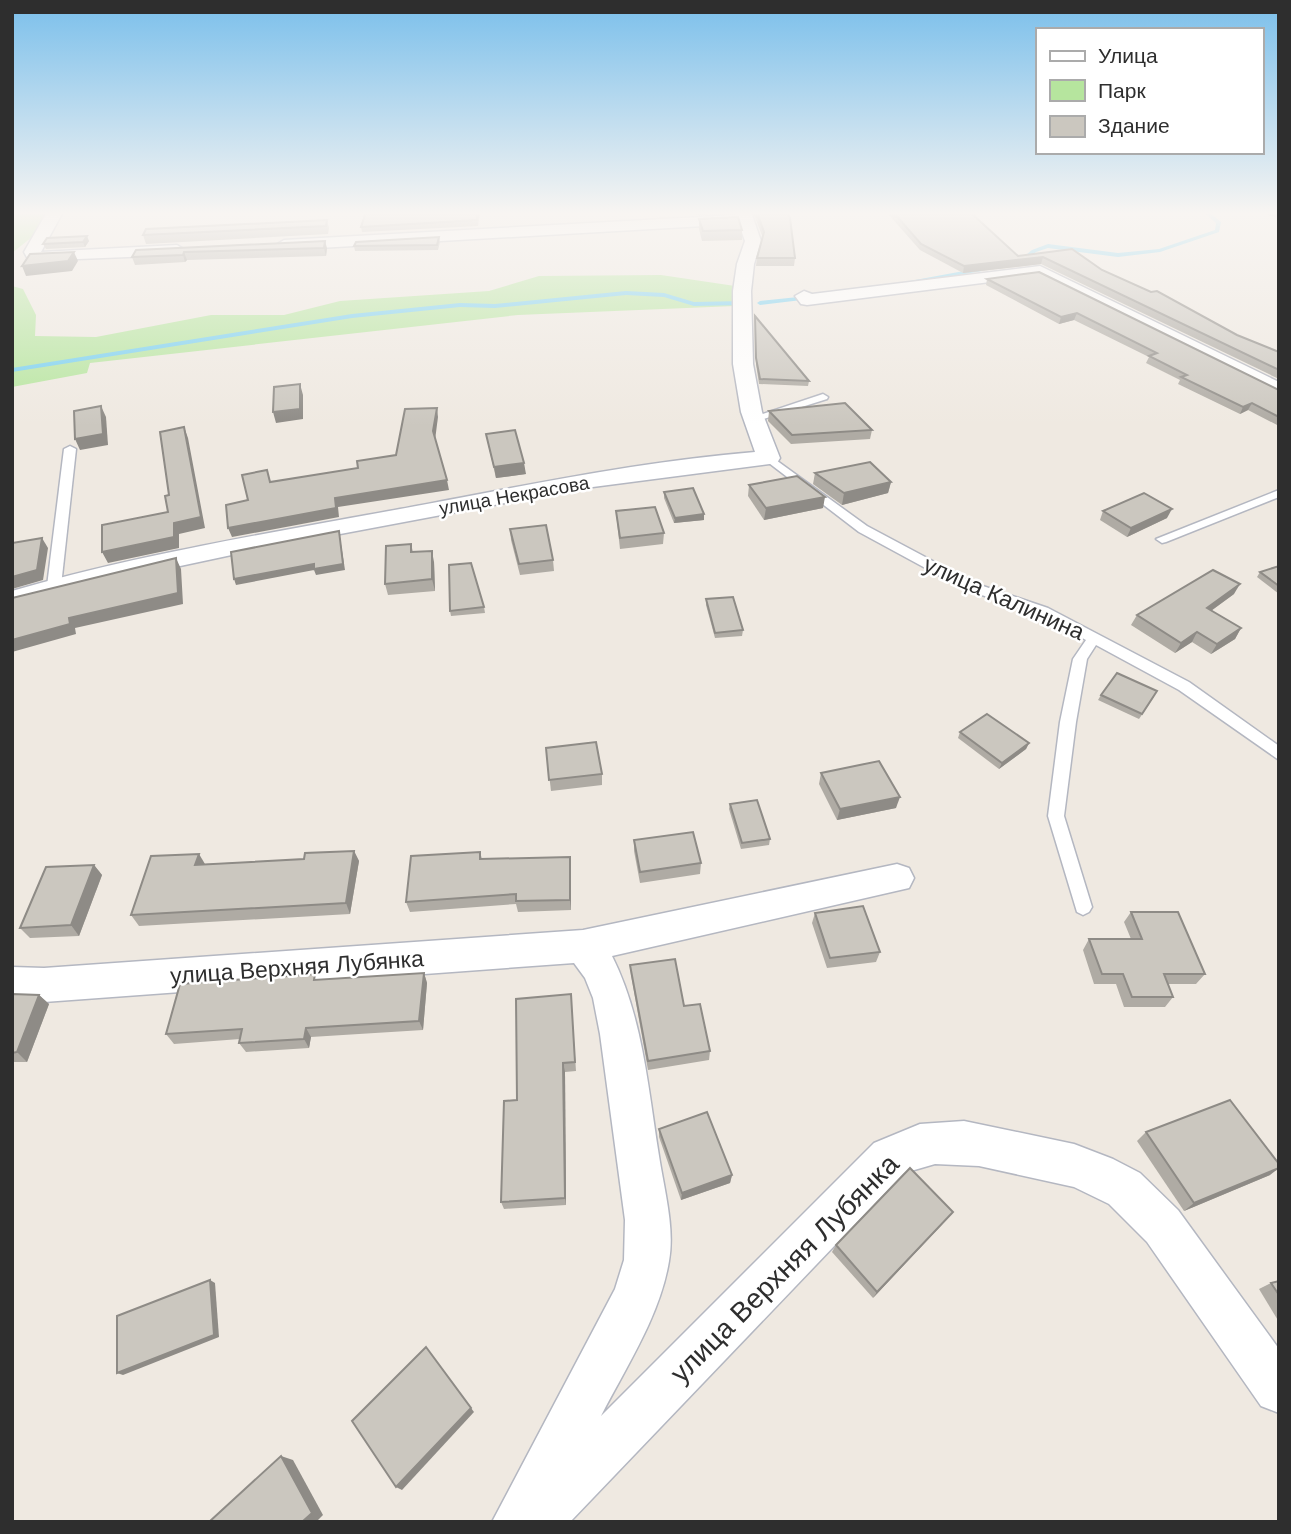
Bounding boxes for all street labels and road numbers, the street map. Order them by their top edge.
street label: улица Некрасова [437,472,591,519]
street label: улица Калинина [920,551,1089,645]
street label: улица Верхняя Лубянка [169,945,425,989]
street label: улица Верхняя Лубянка [664,1148,905,1389]

